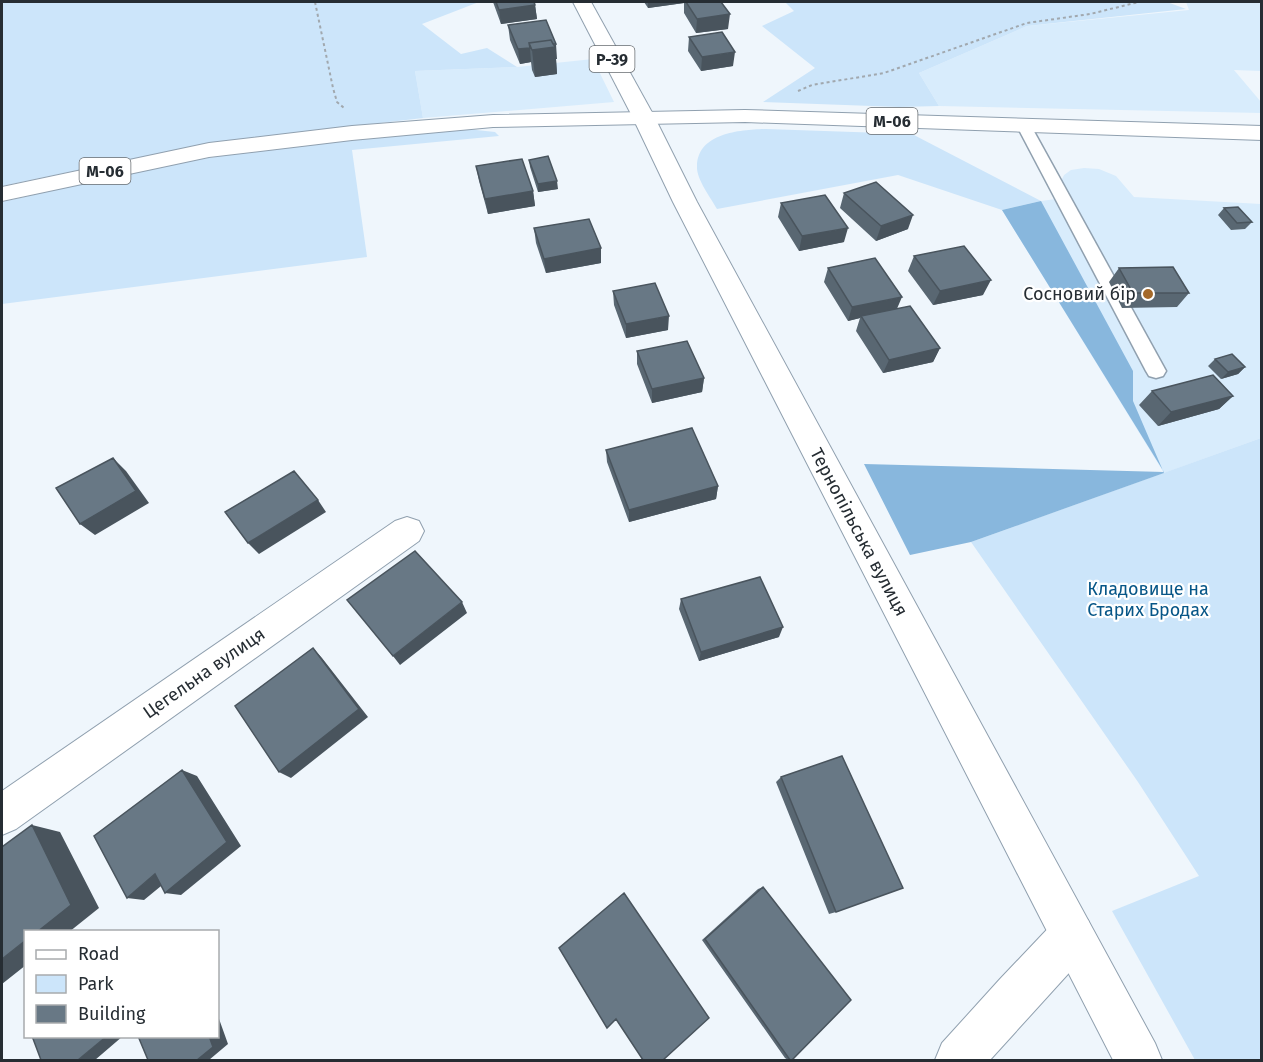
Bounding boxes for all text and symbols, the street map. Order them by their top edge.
road number: Р-39 [590,46,634,72]
road number: М-06 [866,108,918,134]
road number: М-06 [80,158,130,184]
place label: Сосновий бір [1023,283,1136,305]
marker: Сосновий бір [1141,287,1155,301]
street label: Тернопільська вулиця [805,444,913,620]
park label: Кладовище на Старих Бродах [1087,578,1209,621]
street label: Цегельна вулиця [139,623,269,723]
legend [24,930,219,1038]
text: Road [78,943,120,965]
text: Park [78,973,114,995]
text: Building [78,1003,146,1025]

